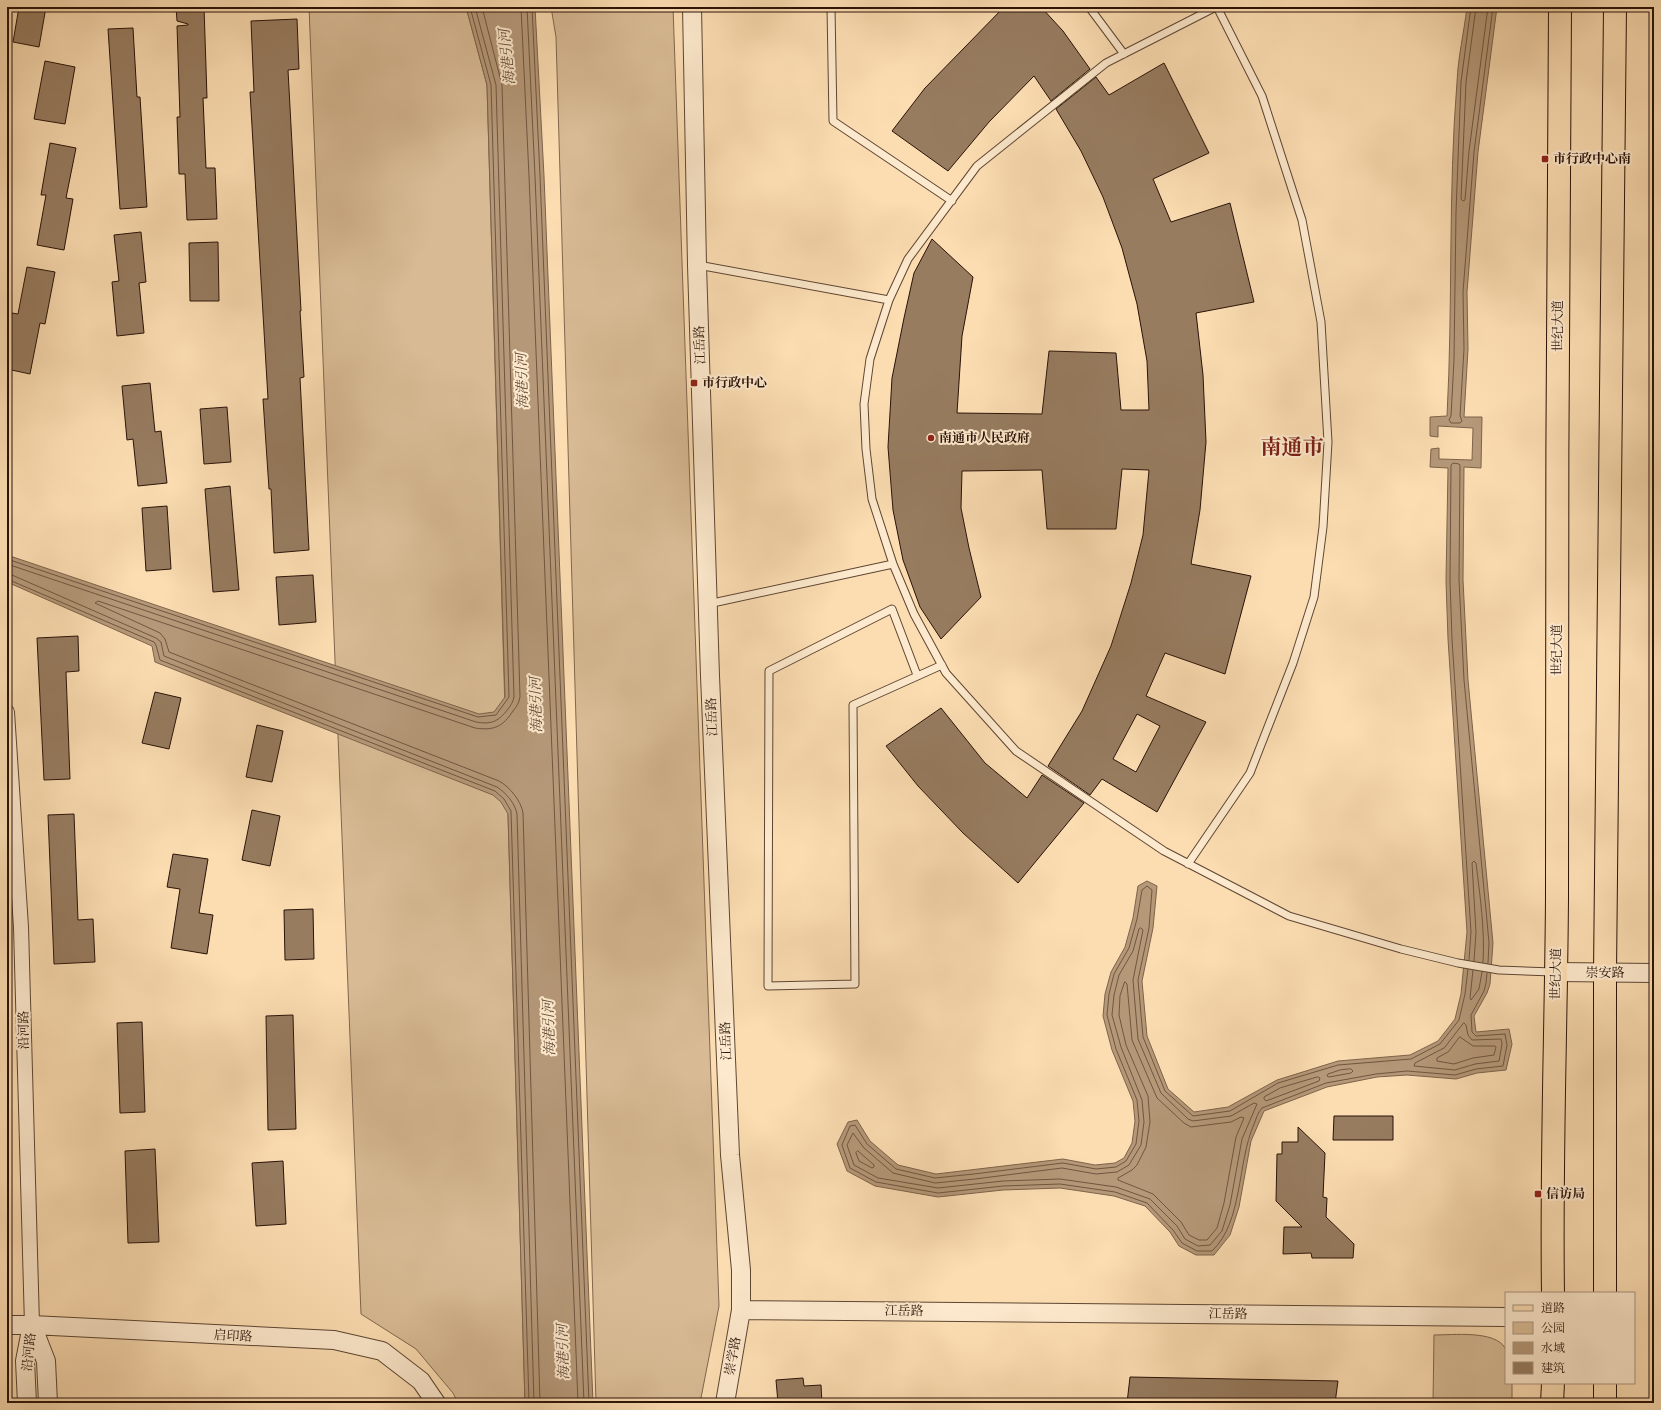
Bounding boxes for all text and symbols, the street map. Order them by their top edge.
water label: 海港引河 [495,25,518,86]
place label: 市行政中心南 [1553,151,1631,167]
marker: 市行政中心南 [1540,154,1550,164]
street label: 世纪大道 [1550,300,1566,352]
street label: 江岳路 [691,325,709,365]
water label: 海港引河 [512,350,531,409]
place label: 市行政中心 [702,375,767,391]
marker: 市行政中心 [689,378,699,388]
place label: 南通市人民政府 [939,430,1030,446]
marker: 南通市人民政府 [926,433,936,443]
district label: 南通市 [1261,434,1324,461]
street label: 世纪大道 [1549,624,1565,676]
water label: 海港引河 [526,674,545,733]
street label: 江岳路 [703,697,721,737]
street label: 世纪大道 [1548,948,1564,1000]
street label: 崇安路 [1585,965,1625,981]
water label: 海港引河 [539,997,558,1056]
street label: 沿河路 [16,1010,32,1050]
street label: 江岳路 [717,1021,735,1061]
place label: 信访局 [1546,1186,1585,1202]
marker: 信访局 [1533,1189,1543,1199]
legend [1505,1292,1635,1384]
text: 道路 [1541,1301,1565,1316]
street label: 江岳路 [884,1303,924,1319]
street label: 江岳路 [1208,1306,1248,1322]
water label: 海港引河 [553,1321,572,1380]
text: 公园 [1541,1321,1565,1336]
street label: 启印路 [213,1327,253,1345]
street label: 沿河路 [19,1332,39,1372]
street label: 崇学路 [722,1335,744,1377]
text: 水域 [1541,1341,1565,1356]
text: 建筑 [1541,1361,1565,1376]

